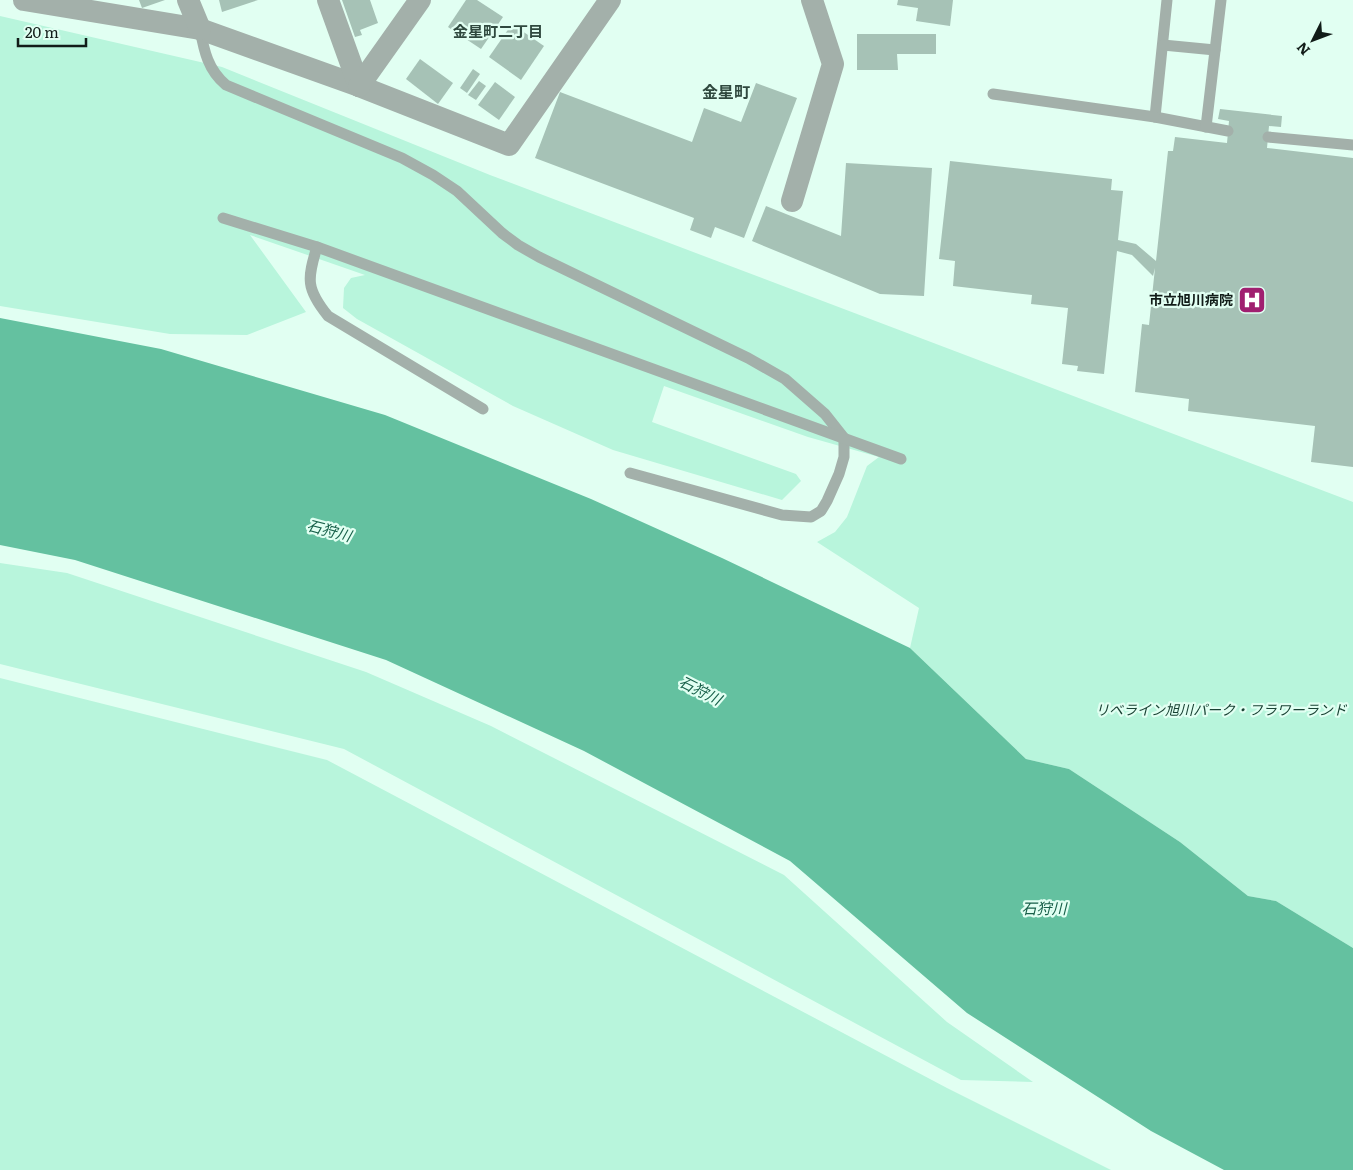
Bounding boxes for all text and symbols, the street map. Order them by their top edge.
scale bar [18,15,85,47]
north arrow [1288,15,1338,65]
district label: 金星町二丁目 [453,19,543,42]
text: 20 m [25,20,59,43]
text: N [1291,38,1314,60]
district label: 金星町 [702,79,750,103]
hospital icon: 市立旭川病院 [1237,285,1267,315]
place label: 市立旭川病院 [1149,289,1233,309]
water label: 石狩川 [305,513,356,547]
water label: 石狩川 [675,669,728,711]
park label: リベライン旭川パーク・フラワーランド [1095,699,1348,719]
water label: 石狩川 [1021,896,1068,919]

